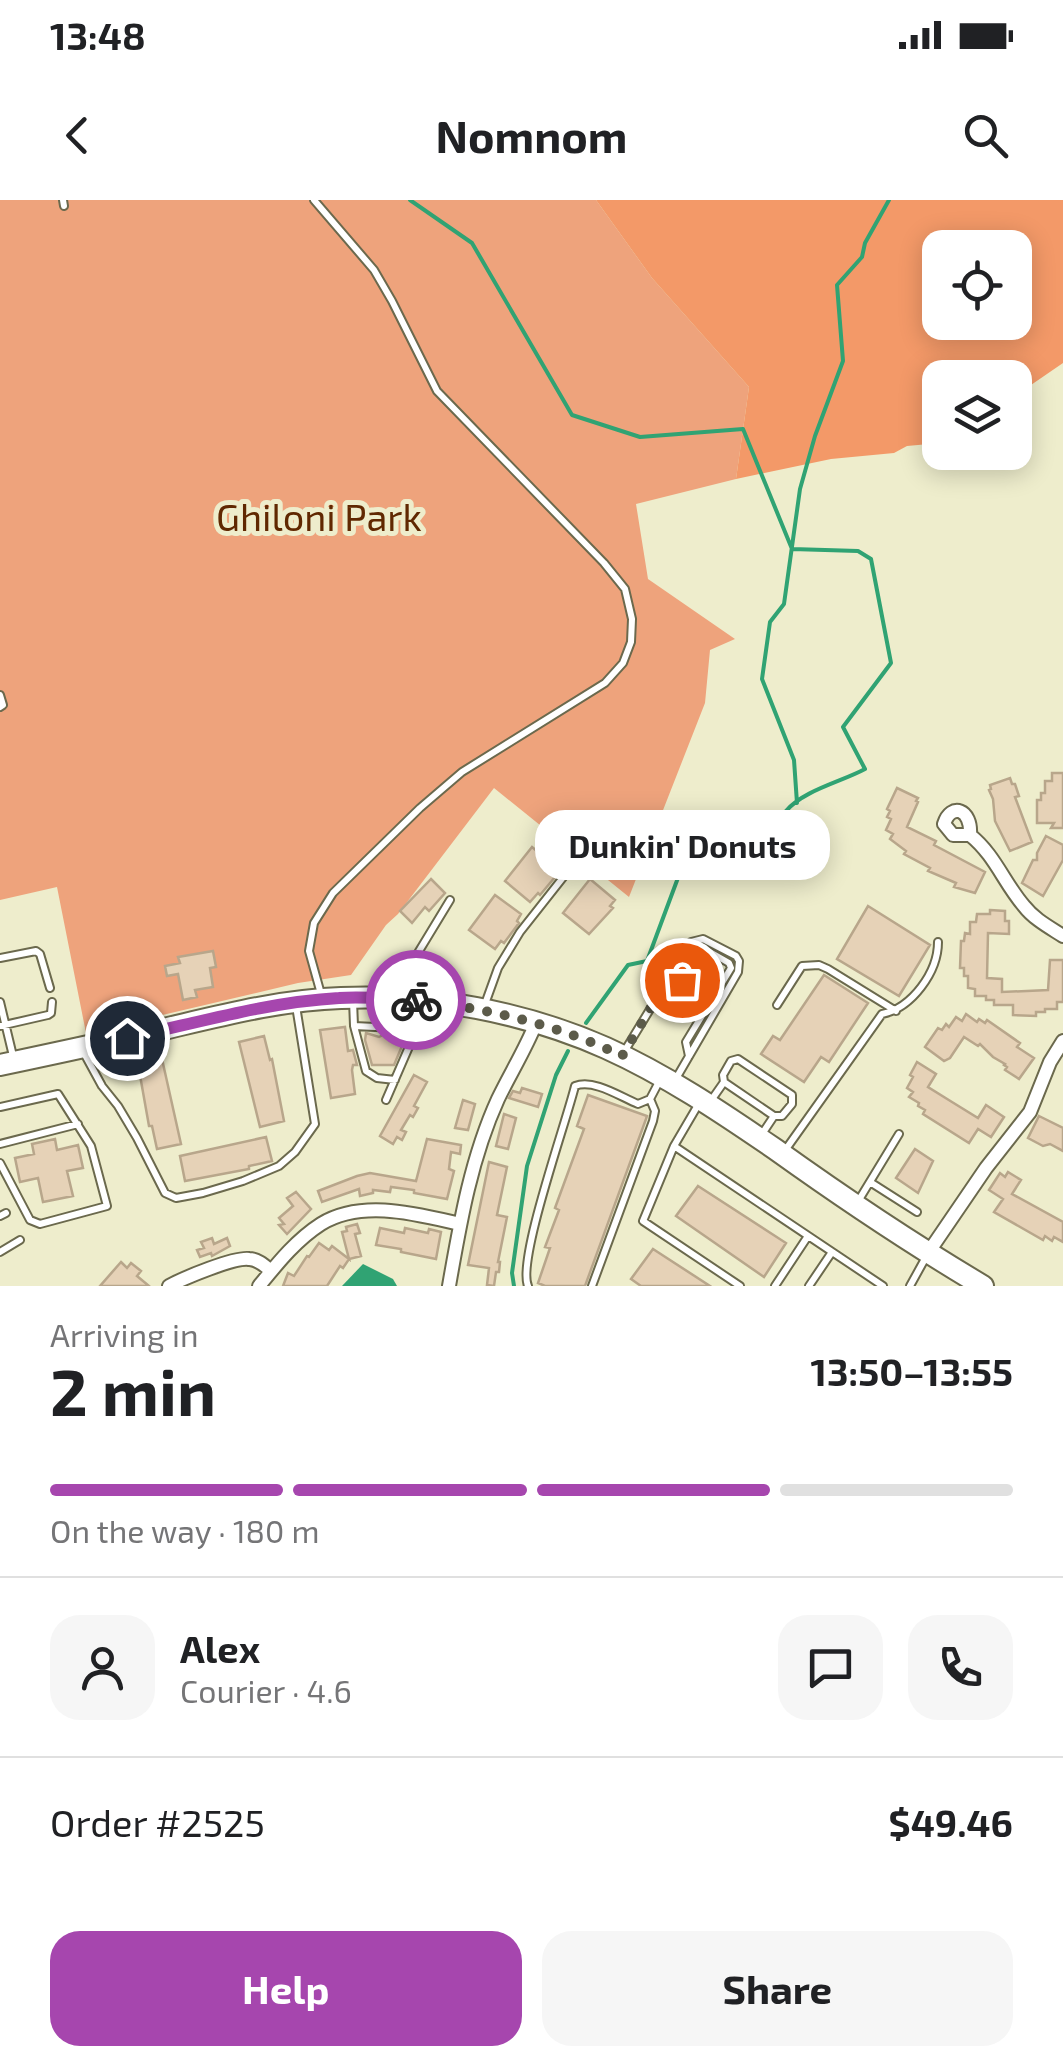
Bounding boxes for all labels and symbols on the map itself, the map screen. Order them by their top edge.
park label: Ghiloni Park [216,493,422,539]
callout: Dunkin' Donuts [534,810,830,880]
pin [640,938,725,1023]
courier [366,950,466,1050]
pin [85,996,170,1081]

